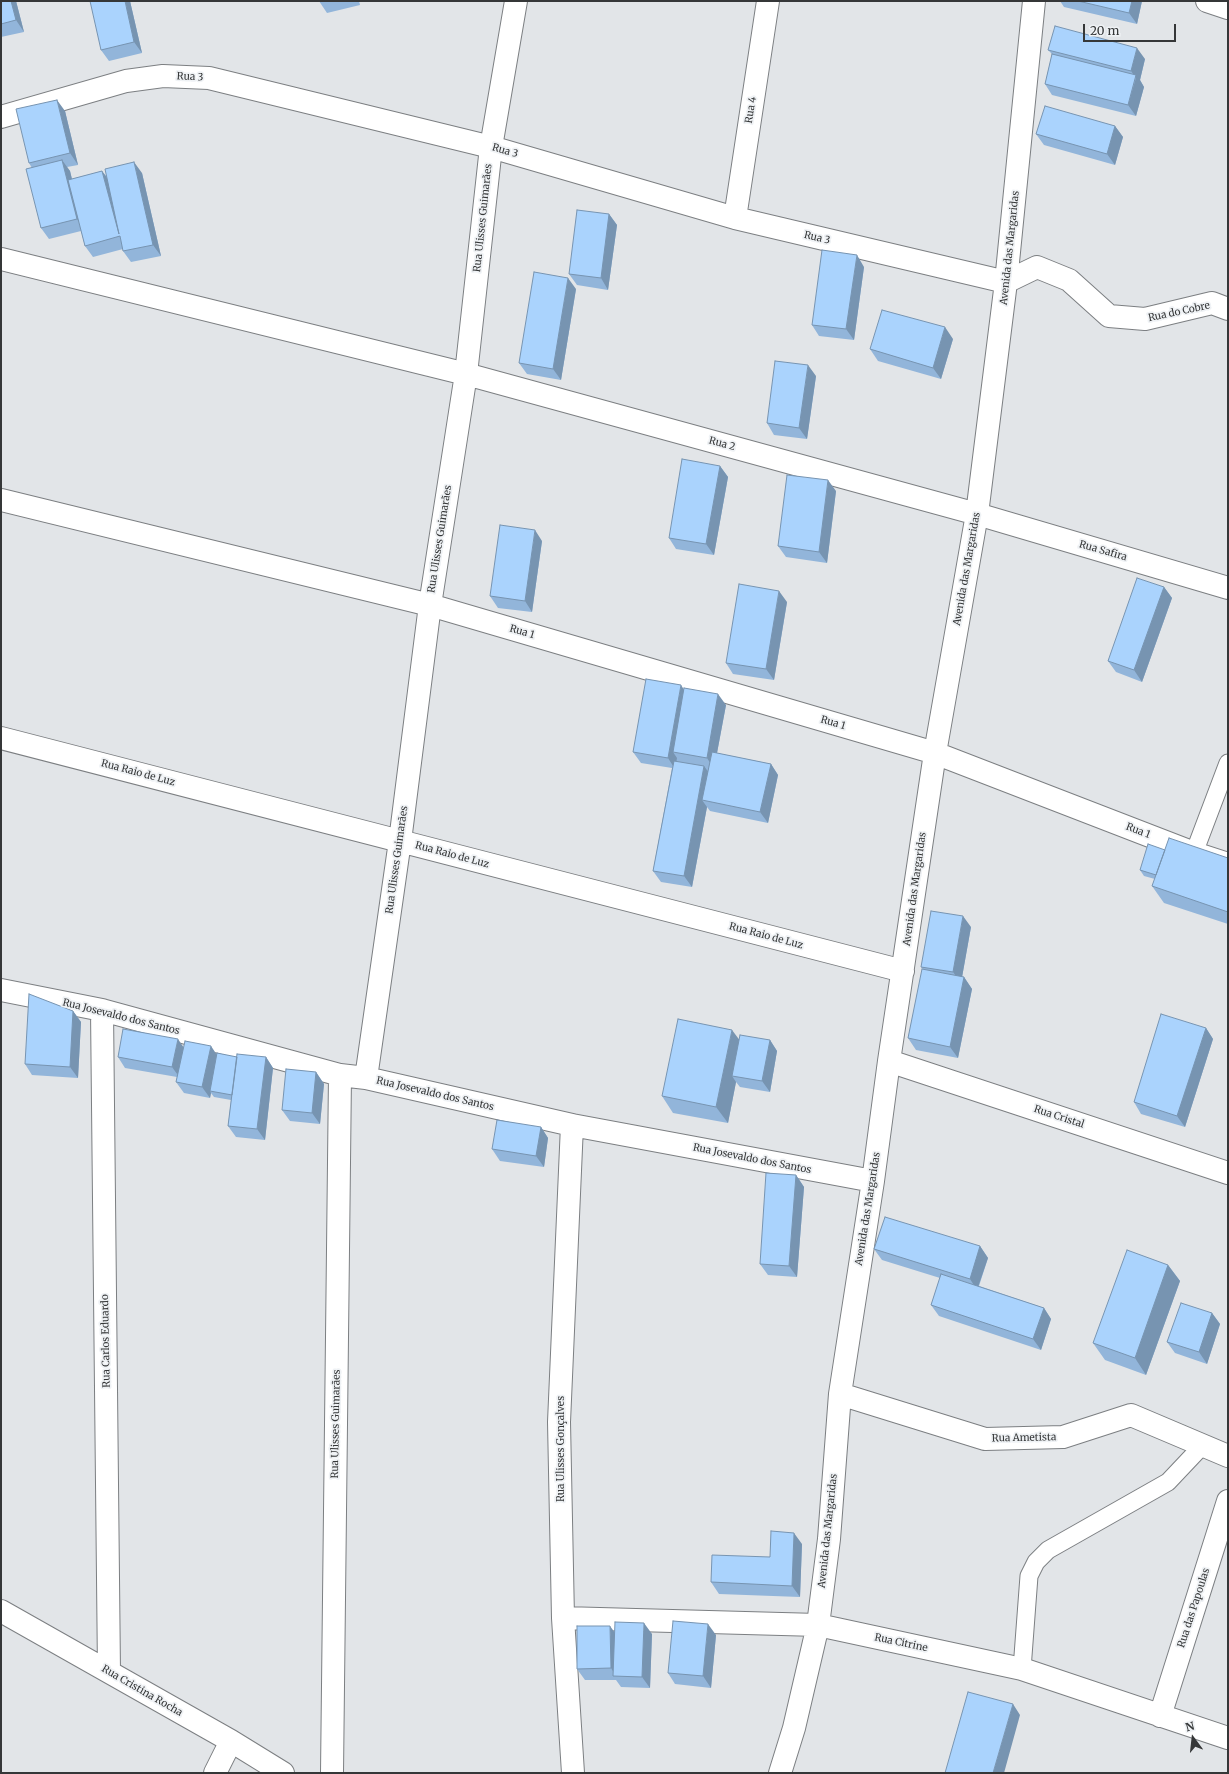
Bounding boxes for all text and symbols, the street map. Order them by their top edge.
scale bar [1085,16,1178,42]
text: 20 m [1090,23,1119,38]
street label: Rua 3 [176,70,204,84]
street label: Rua 4 [743,96,759,124]
street label: Rua 3 [491,142,519,160]
street label: Rua Ulisses Guimarães [471,163,495,273]
street label: Avenida das Margaridas [998,190,1022,306]
street label: Rua 3 [803,229,831,247]
street label: Rua do Cobre [1147,300,1211,324]
street label: Rua 2 [708,435,736,453]
street label: Rua Ulisses Guimarães [426,484,454,594]
street label: Avenida das Margaridas [951,511,983,627]
street label: Rua Safira [1078,538,1128,564]
street label: Rua 1 [508,623,536,641]
street label: Rua 1 [819,714,847,732]
street label: Rua Raio de Luz [100,757,176,789]
street label: Rua Ulisses Guimarães [383,805,411,915]
street label: Rua 1 [1124,821,1152,841]
street label: Avenida das Margaridas [901,831,929,947]
street label: Rua Raio de Luz [414,839,490,871]
street label: Rua Raio de Luz [728,920,804,952]
street label: Rua Josevaldo dos Santos [61,997,181,1037]
street label: Rua Josevaldo dos Santos [375,1075,495,1113]
street label: Rua Cristal [1032,1103,1086,1131]
street label: Rua Josevaldo dos Santos [692,1142,812,1176]
street label: Avenida das Margaridas [853,1151,883,1267]
street label: Rua Carlos Eduardo [99,1294,113,1388]
street label: Rua Ulisses Guimarães [329,1369,343,1479]
street label: Rua Ulisses Gonçalves [555,1396,567,1502]
street label: Rua Ametista [992,1431,1056,1445]
street label: Avenida das Margaridas [816,1473,840,1589]
street label: Rua das Papoulas [1175,1567,1213,1649]
street label: Rua Citrine [873,1632,929,1654]
street label: Rua Cristina Rocha [99,1663,185,1719]
north arrow [1173,1718,1213,1758]
text: N [1184,1719,1196,1734]

